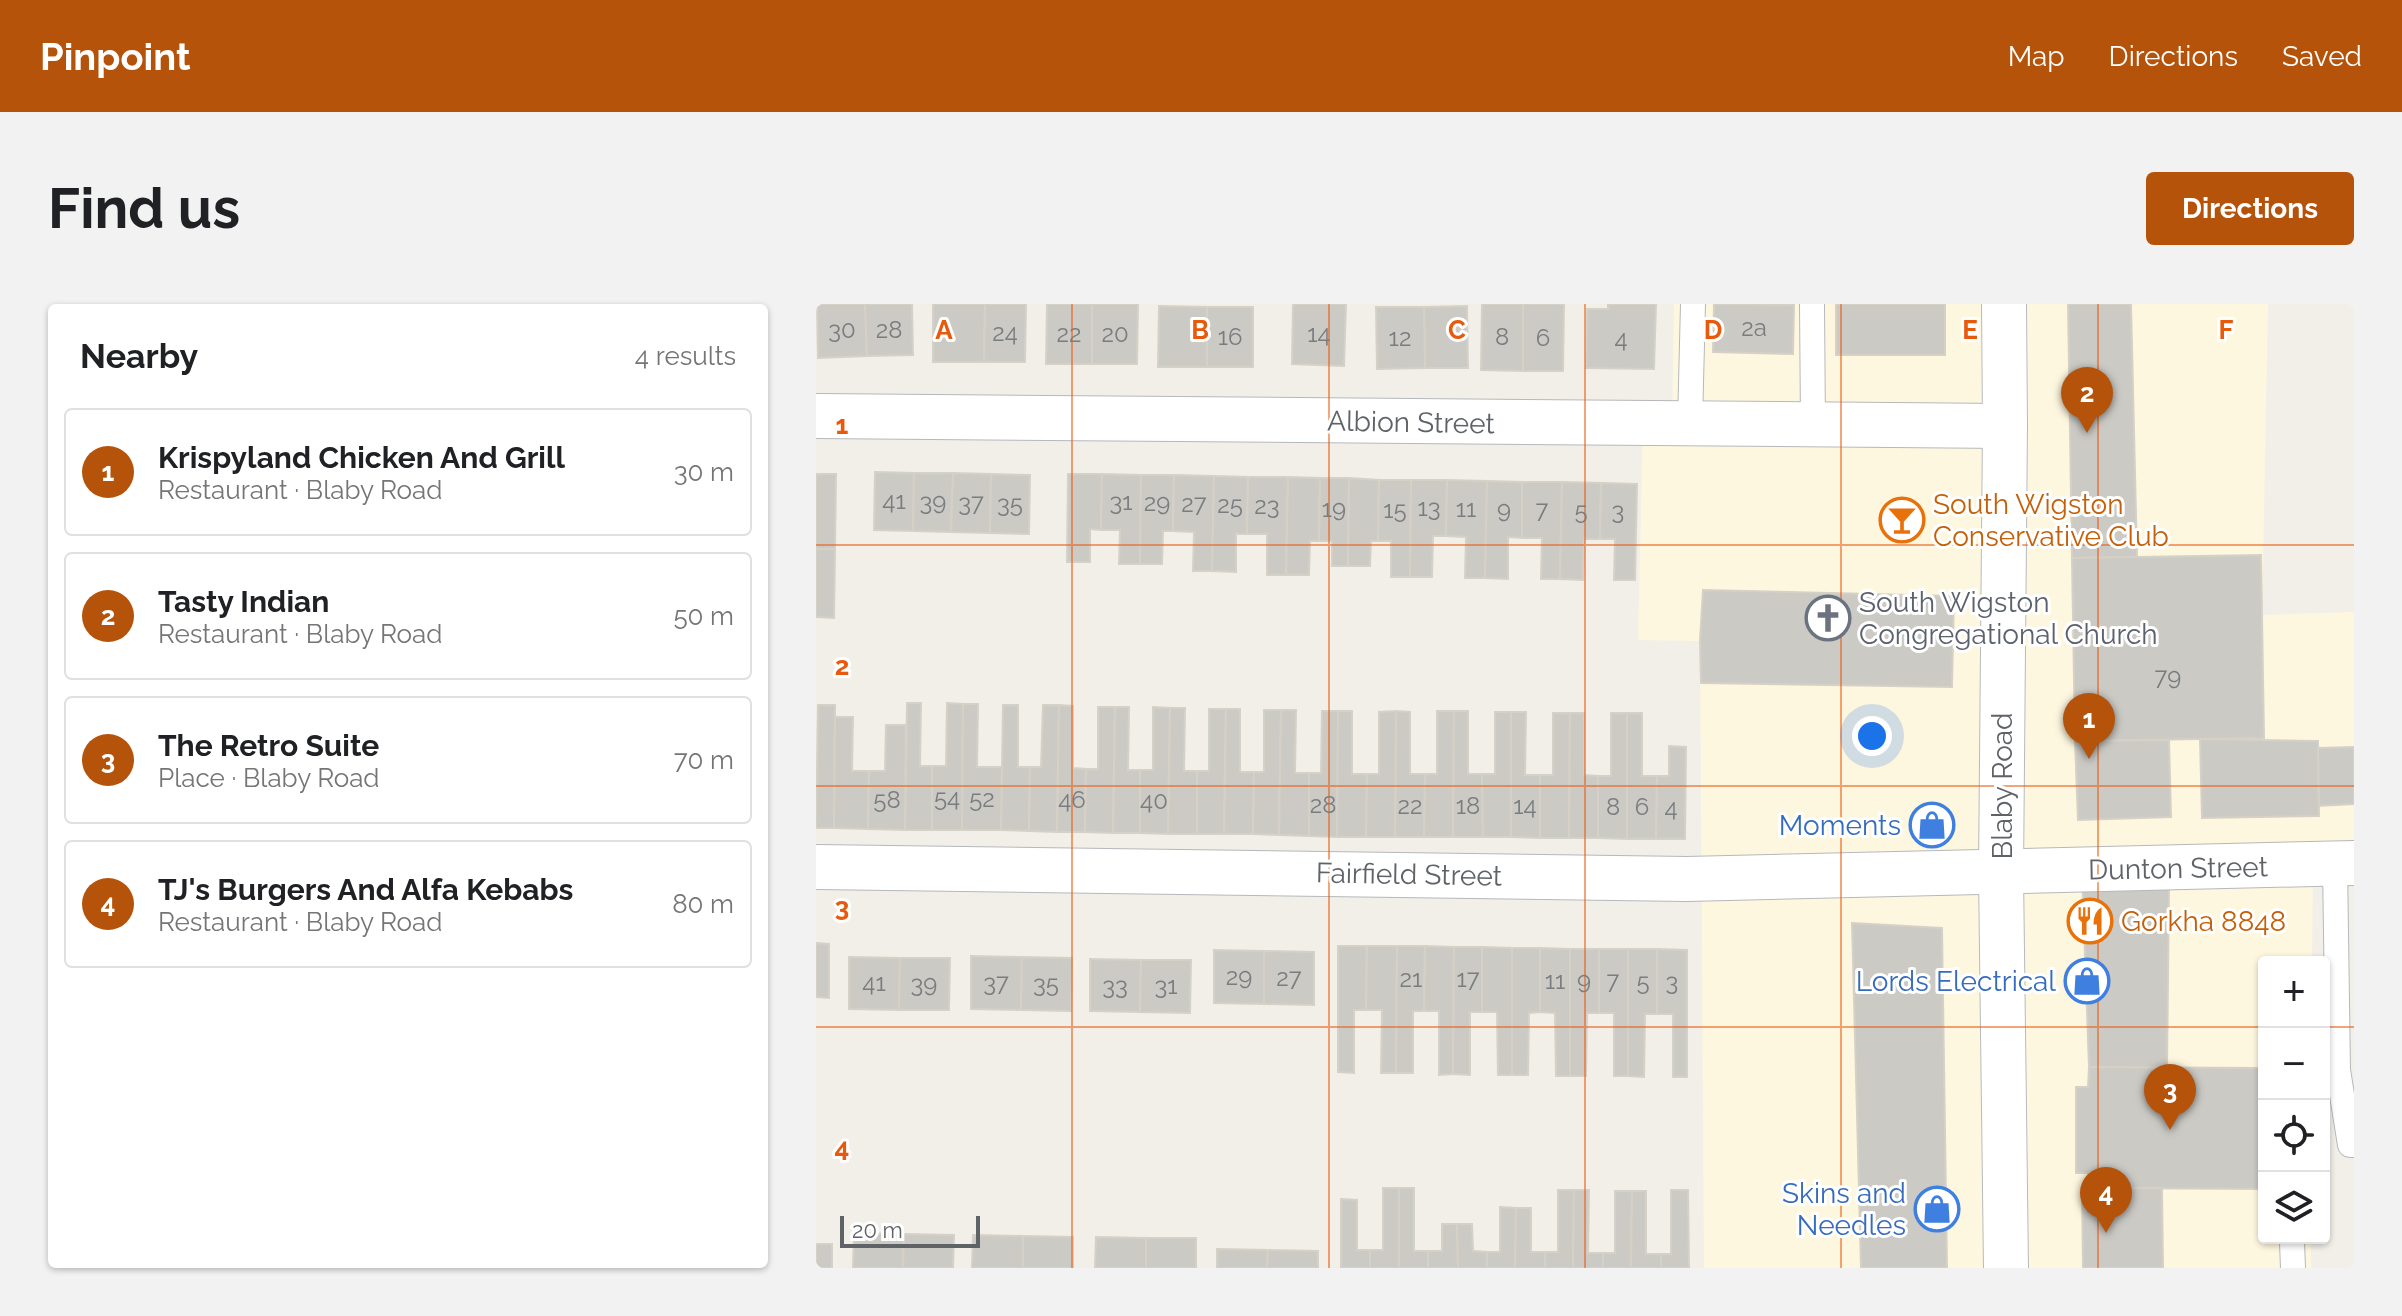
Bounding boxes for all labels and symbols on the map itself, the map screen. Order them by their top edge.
house number: 2a [1741,313,1767,342]
house number: 30 [828,315,856,344]
house number: 28 [876,315,902,344]
text: A [935,315,953,345]
text: B [1191,315,1209,345]
text: C [1448,315,1466,345]
text: D [1704,315,1722,345]
text: E [1962,315,1978,345]
text: F [2219,315,2234,345]
house number: 24 [992,318,1018,347]
house number: 22 [1056,319,1082,348]
house number: 20 [1101,319,1129,348]
house number: 14 [1307,319,1331,348]
house number: 16 [1218,322,1242,351]
house number: 8 [1495,322,1509,351]
house number: 12 [1389,323,1411,352]
house number: 6 [1536,323,1550,352]
house number: 4 [1614,324,1628,353]
pin: 2 [2061,367,2113,433]
street label: Albion Street [1327,405,1496,440]
text: 1 [836,410,849,440]
house number: 41 [882,486,906,515]
house number: 39 [920,487,946,516]
house number: 31 [1109,487,1133,516]
house number: 37 [958,488,984,517]
house number: 29 [1144,488,1170,517]
place label: South Wigston Conservative Club [1933,488,2169,553]
house number: 35 [997,489,1023,518]
house number: 27 [1181,489,1207,518]
house number: 25 [1217,490,1243,519]
house number: 23 [1254,491,1280,520]
house number: 13 [1417,493,1441,522]
house number: 19 [1322,494,1346,523]
house number: 11 [1456,494,1476,523]
house number: 15 [1383,495,1407,524]
house number: 9 [1497,495,1511,524]
house number: 7 [1536,495,1549,524]
house number: 5 [1574,496,1588,525]
house number: 3 [1612,496,1624,525]
bar icon: South Wigston Conservative Club [1878,496,1926,544]
place label: South Wigston Congregational Church [1859,586,2158,651]
church icon: South Wigston Congregational Church [1804,594,1852,642]
text: 2 [835,651,849,681]
house number: 79 [2155,662,2181,691]
pin: 1 [2063,693,2115,759]
street label: Blaby Road [1986,712,2019,860]
your location [1852,716,1892,756]
house number: 54 [934,783,960,812]
house number: 52 [969,784,995,813]
house number: 58 [873,785,901,814]
house number: 46 [1058,785,1086,814]
house number: 40 [1140,786,1168,815]
house number: 28 [1310,790,1336,819]
house number: 22 [1397,791,1423,820]
house number: 18 [1456,791,1480,820]
house number: 14 [1513,791,1537,820]
house number: 8 [1606,792,1620,821]
house number: 6 [1635,792,1649,821]
house number: 4 [1664,793,1678,822]
shop icon: Moments [1908,801,1956,849]
place label: Moments [1779,809,1901,842]
street label: Dunton Street [2088,850,2269,887]
street label: Fairfield Street [1316,856,1503,893]
text: 3 [835,892,849,922]
restaurant icon: Gorkha 8848 [2066,897,2114,945]
place label: Gorkha 8848 [2121,905,2286,938]
shop icon: Lords Electrical [2063,957,2111,1005]
house number: 29 [1226,962,1252,991]
house number: 27 [1276,963,1302,992]
house number: 21 [1400,964,1422,993]
house number: 17 [1457,964,1480,993]
place label: Lords Electrical [1856,965,2056,998]
house number: 11 [1545,966,1565,995]
house number: 9 [1577,966,1591,995]
house number: 7 [1607,966,1620,995]
house number: 5 [1636,967,1650,996]
house number: 3 [1666,967,1678,996]
house number: 41 [862,968,886,997]
house number: 37 [983,968,1009,997]
house number: 39 [911,969,937,998]
house number: 35 [1033,969,1059,998]
house number: 33 [1102,971,1128,1000]
house number: 31 [1154,971,1178,1000]
pin: 3 [2144,1064,2196,1130]
text: 4 [835,1133,849,1163]
pin: 4 [2080,1167,2132,1233]
place label: Skins and Needles [1782,1177,1906,1242]
shop icon: Skins and Needles [1913,1185,1961,1233]
scale bar [840,1212,980,1248]

